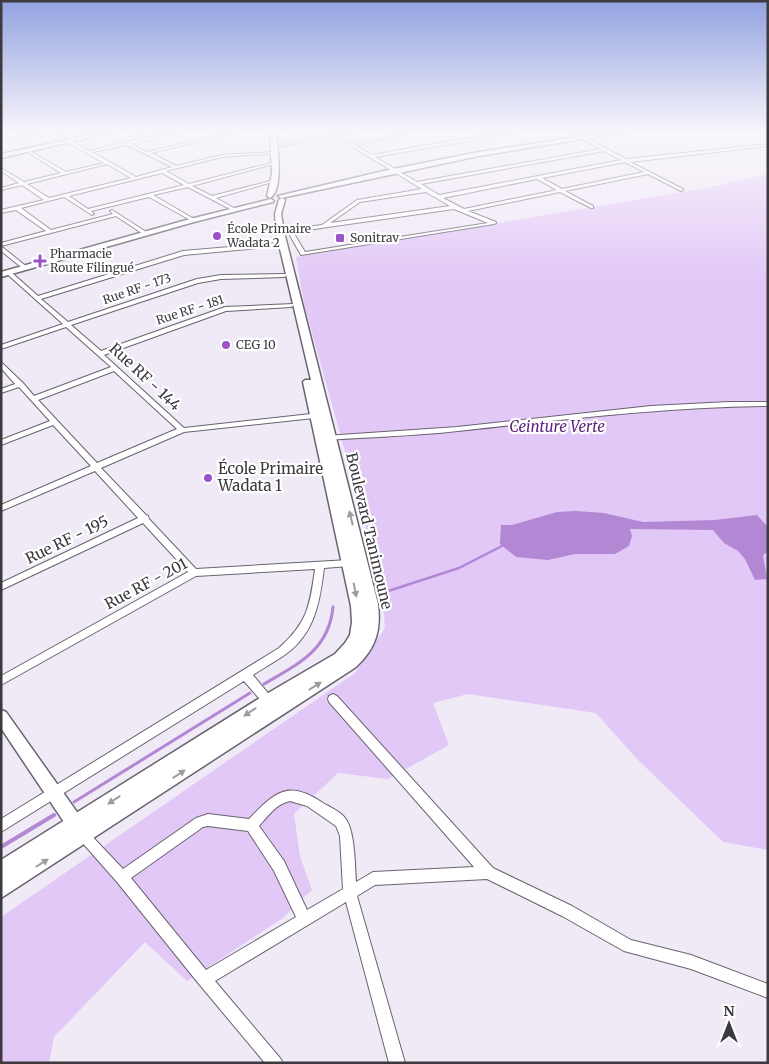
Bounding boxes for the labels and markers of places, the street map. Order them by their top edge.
place label: École Primaire Wadata 2 [226,221,311,250]
marker: École Primaire Wadata 2 [211,230,223,242]
place label: Sonitrav [350,230,399,245]
marker: Sonitrav [334,232,346,244]
place label: Pharmacie Route Filingué [50,246,134,275]
marker: Pharmacie Route Filingué [34,255,46,267]
place label: CEG 10 [236,337,276,352]
marker: CEG 10 [220,339,232,351]
place label: École Primaire Wadata 1 [217,458,323,495]
marker: École Primaire Wadata 1 [202,472,214,484]

